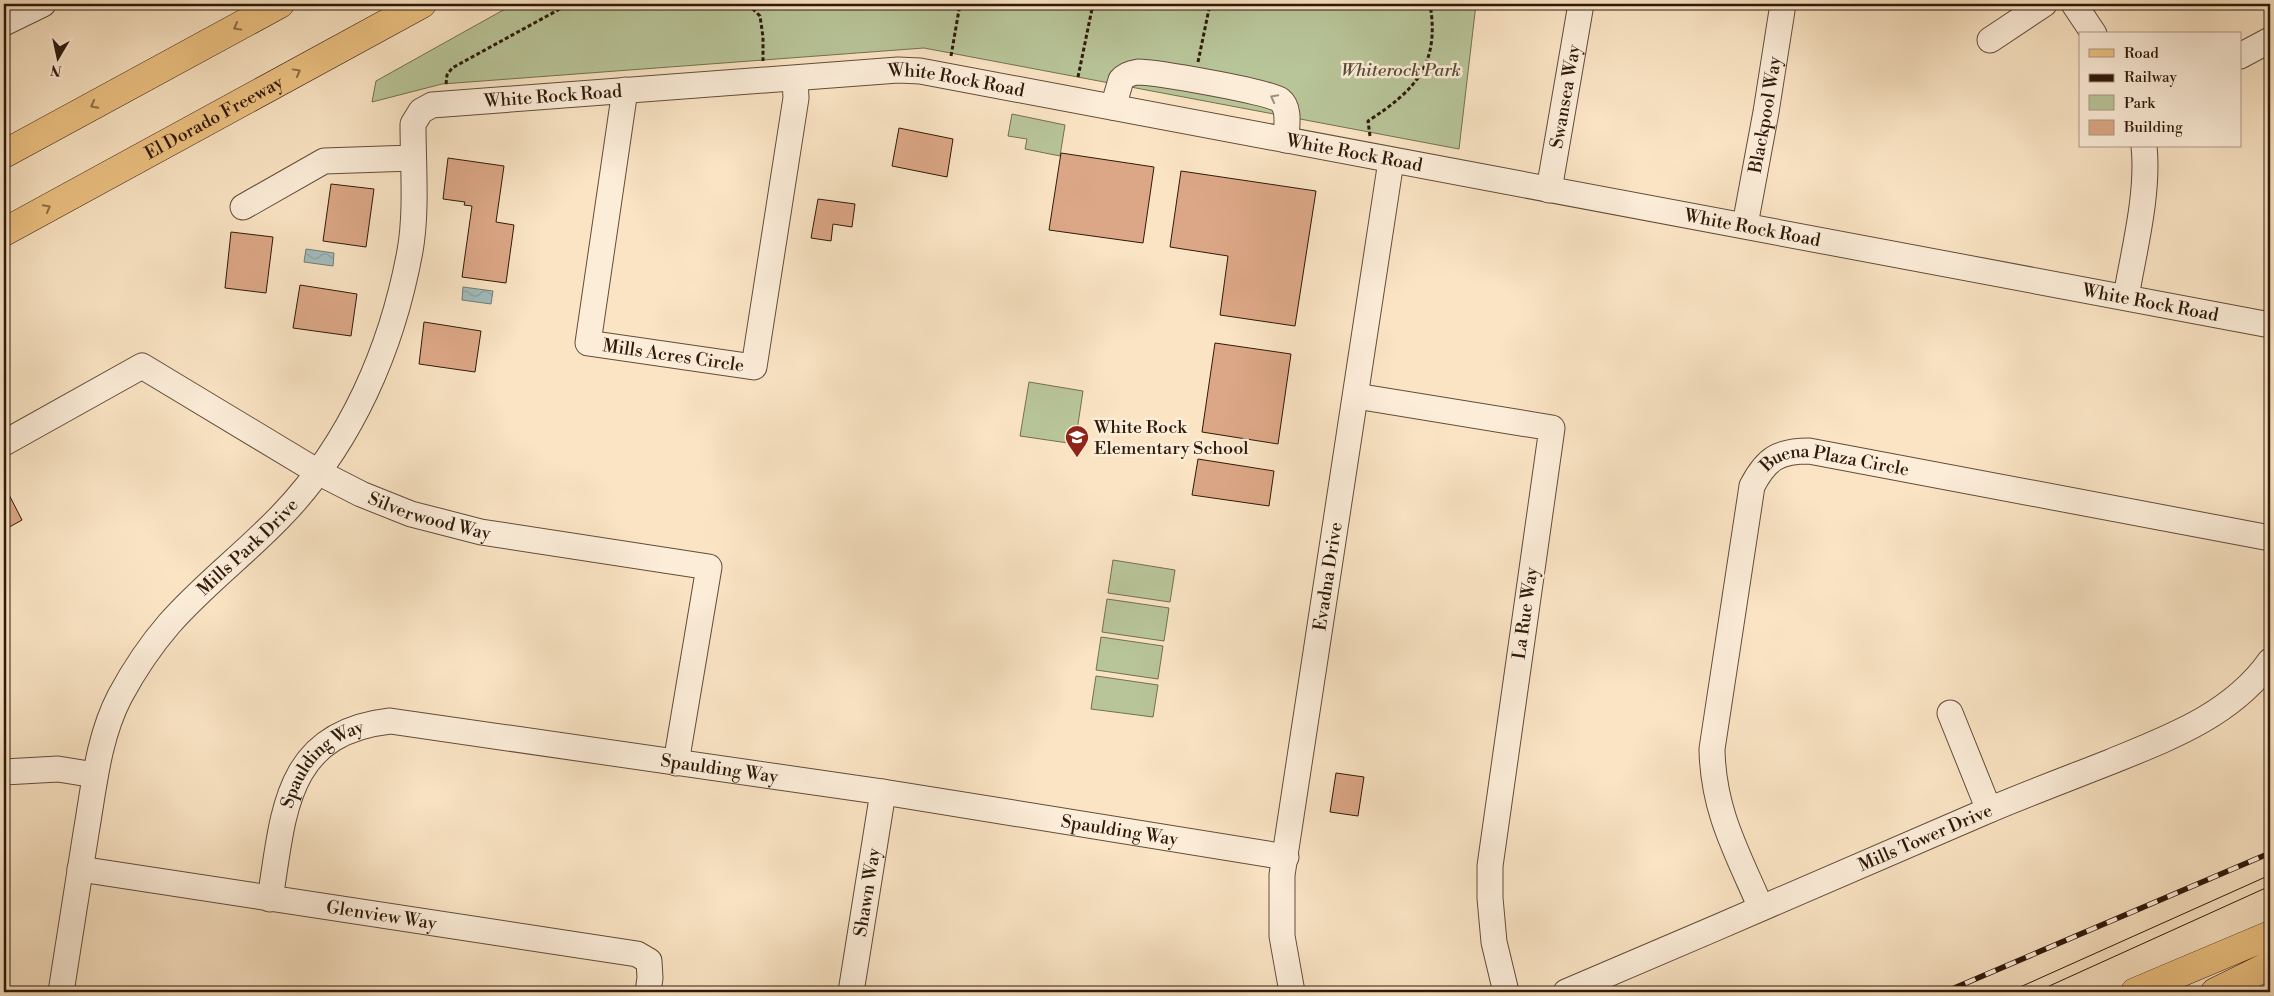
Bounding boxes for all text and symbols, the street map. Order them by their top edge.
one-way arrow [233,21,242,31]
north arrow [32,32,82,82]
legend [2079,32,2242,148]
street label: Swansea Way [1545,42,1586,150]
text: Road [2124,44,2159,63]
street label: Blackpool Way [1744,55,1787,176]
street label: White Rock Road [886,59,1027,103]
park label: Whiterock Park [1341,59,1461,82]
text: N [49,60,63,80]
text: Railway [2124,68,2178,87]
one-way arrow [292,69,301,79]
street label: El Dorado Freeway [141,71,287,165]
street label: White Rock Road [482,80,624,113]
one-way arrow [1270,94,1279,104]
text: Park [2124,94,2156,113]
one-way arrow [90,99,99,109]
text: Building [2123,118,2183,137]
street label: White Rock Road [1283,129,1425,177]
one-way arrow [41,204,50,214]
street label: White Rock Road [1681,204,1823,252]
street label: White Rock Road [2079,279,2221,327]
street label: Mills Acres Circle [601,334,746,377]
place label: White Rock Elementary School [1093,416,1249,460]
school or university icon: White Rock Elementary School [1064,424,1090,458]
street label: Buena Plaza Circle [1754,440,1911,482]
street label: Silverwood Way [364,487,493,545]
street label: Mills Park Drive [192,494,303,601]
street label: Evadna Drive [1308,521,1348,632]
street label: La Rue Way [1508,565,1543,661]
street label: Spaulding Way [276,715,367,811]
street label: Spaulding Way [659,749,780,789]
street label: Mills Tower Drive [1855,799,1996,877]
street label: Spaulding Way [1059,810,1180,851]
street label: Shawn Way [849,846,886,939]
street label: Glenview Way [325,896,438,935]

